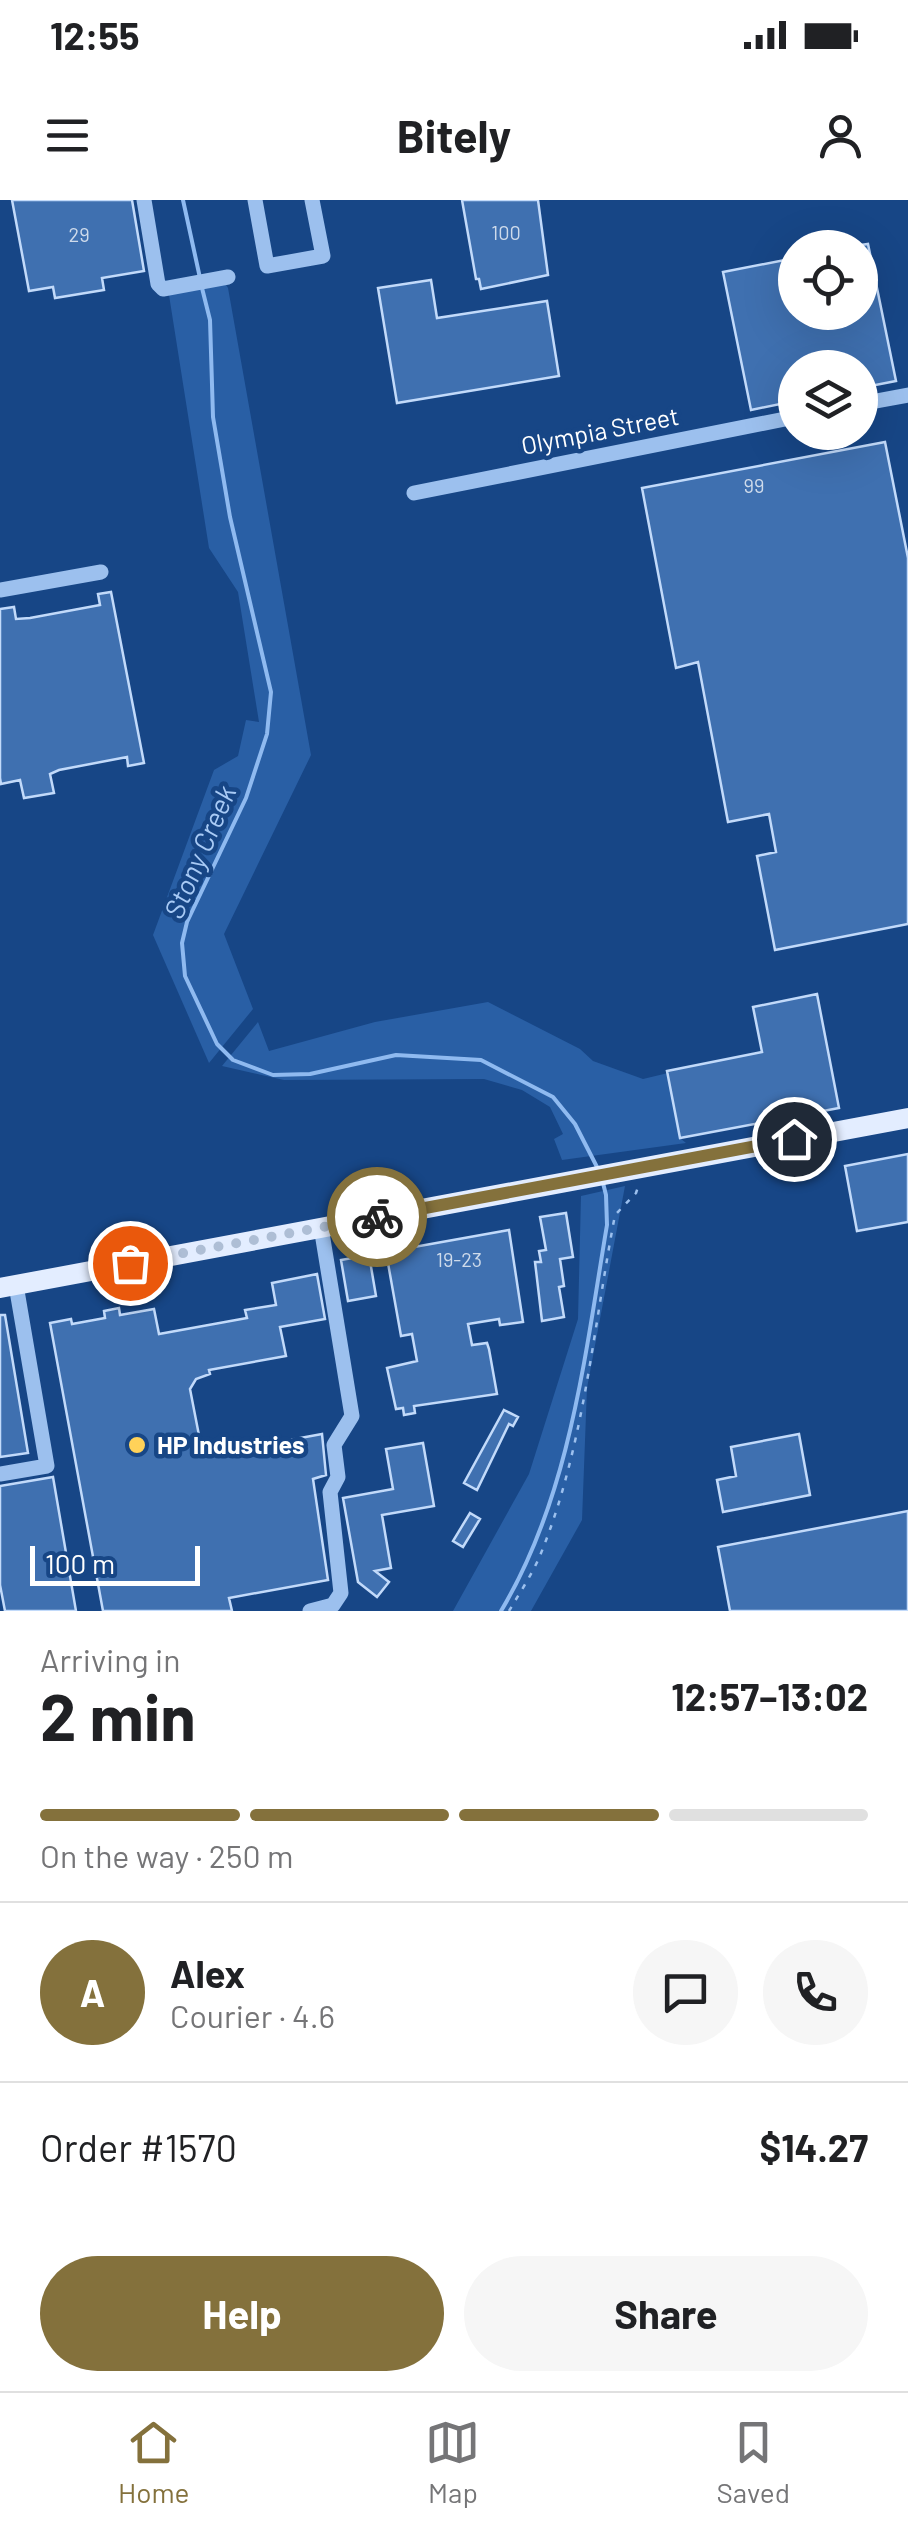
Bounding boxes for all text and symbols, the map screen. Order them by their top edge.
text: 12:55 [50,12,140,58]
icon: menu [40,108,95,163]
text: Bitely [397,108,511,162]
icon: person [813,108,868,163]
house number: 100 [491,220,521,244]
house number: 29 [68,222,90,246]
map controls [778,230,878,450]
button: locate [778,230,878,330]
button: layers [778,350,878,450]
street label: Olympia Street [519,400,681,460]
house number: 99 [744,473,764,497]
water label: Stony Creek [156,780,242,923]
pin [752,1097,837,1182]
icon: home [767,1112,822,1167]
courier [327,1167,427,1267]
icon: bike [350,1190,405,1245]
pin [88,1221,173,1306]
icon: bag [103,1236,158,1291]
house number: 19-23 [436,1247,482,1271]
place label: HP Industries [157,1429,305,1459]
marker: HP Industries [126,1434,148,1456]
scale bar [30,1541,200,1586]
text: 100 m [45,1546,115,1580]
text: Arriving in [40,1640,180,1678]
text: 12:57–13:02 [671,1673,868,1719]
text: 2 min [40,1676,196,1754]
text: On the way · 250 m [40,1836,293,1874]
button: chat [633,1940,738,2045]
button: phone [763,1940,868,2045]
text: Alex [170,1950,245,1996]
text: A [80,1969,105,2015]
text: Courier · 4.6 [170,1996,335,2034]
text: Order #1570 [40,2124,237,2170]
text: $14.27 [759,2124,868,2170]
button: Help [40,2256,444,2371]
button: Share [464,2256,868,2371]
tab: Home [118,2415,189,2509]
tab: Map [425,2415,480,2509]
tab: Saved [717,2415,790,2509]

